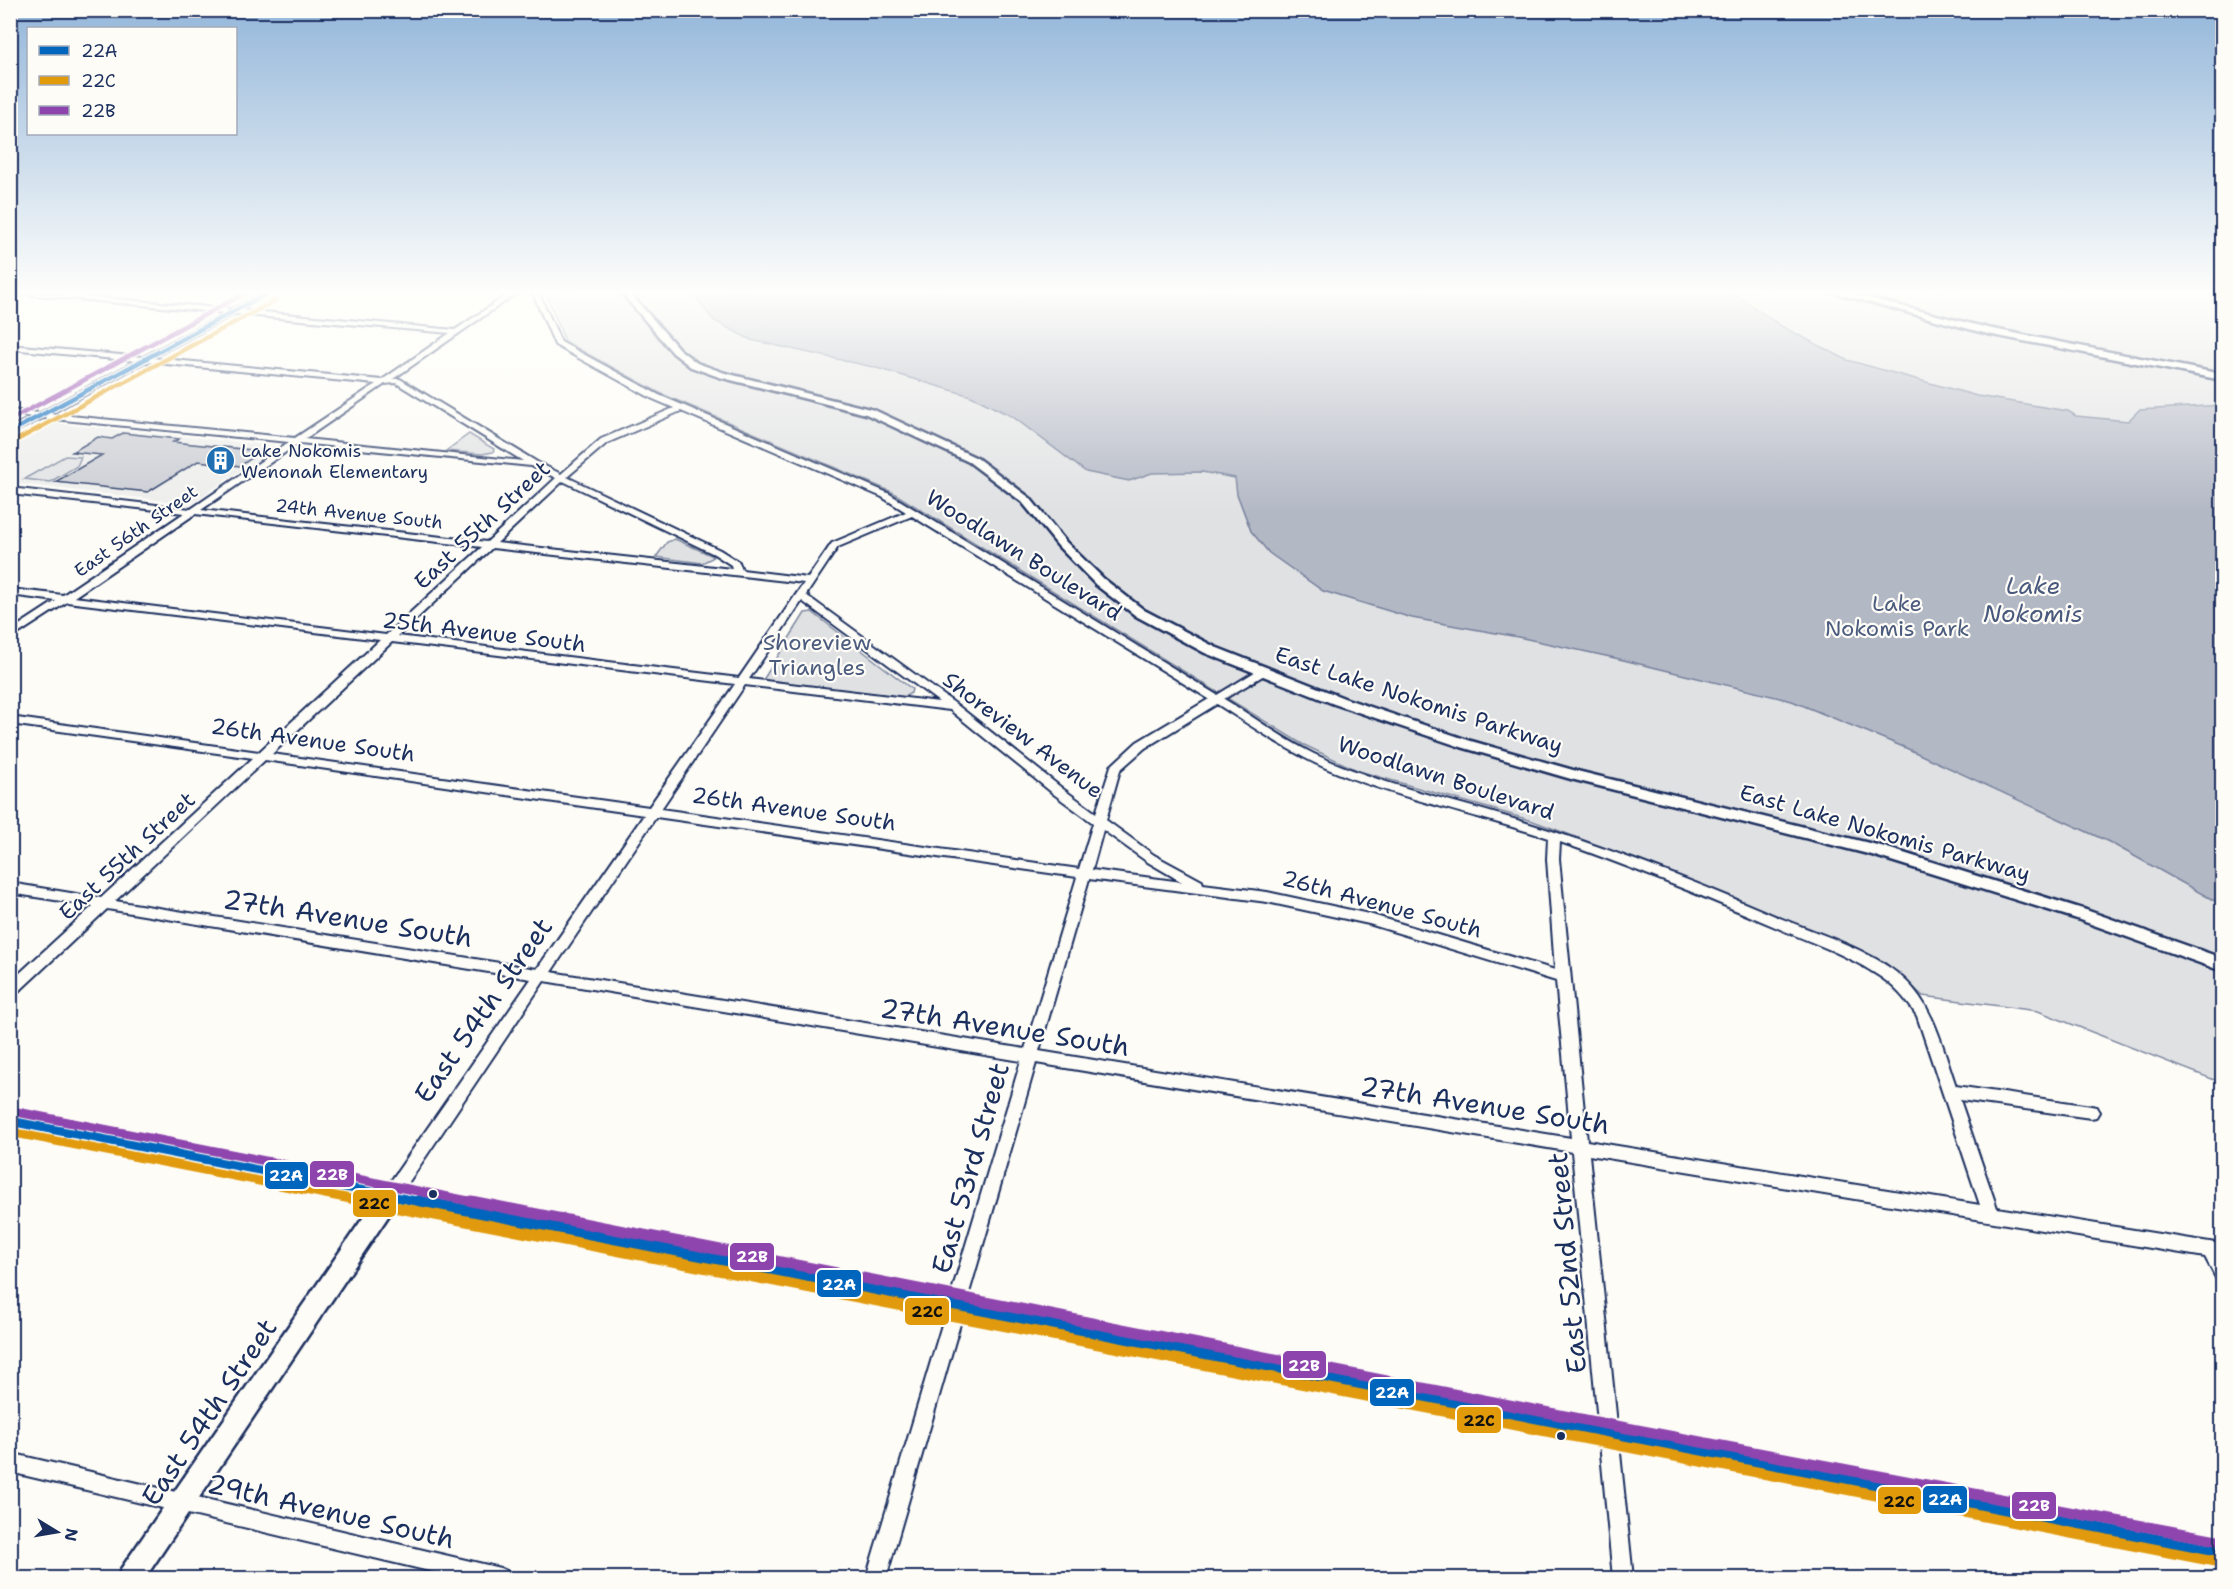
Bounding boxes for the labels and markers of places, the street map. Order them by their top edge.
place label: Lake Nokomis Wenonah Elementary [241,439,428,484]
building icon: Lake Nokomis Wenonah Elementary [204,445,236,477]
unlabelled marker [427,1188,439,1200]
unlabelled marker [1555,1430,1567,1442]

